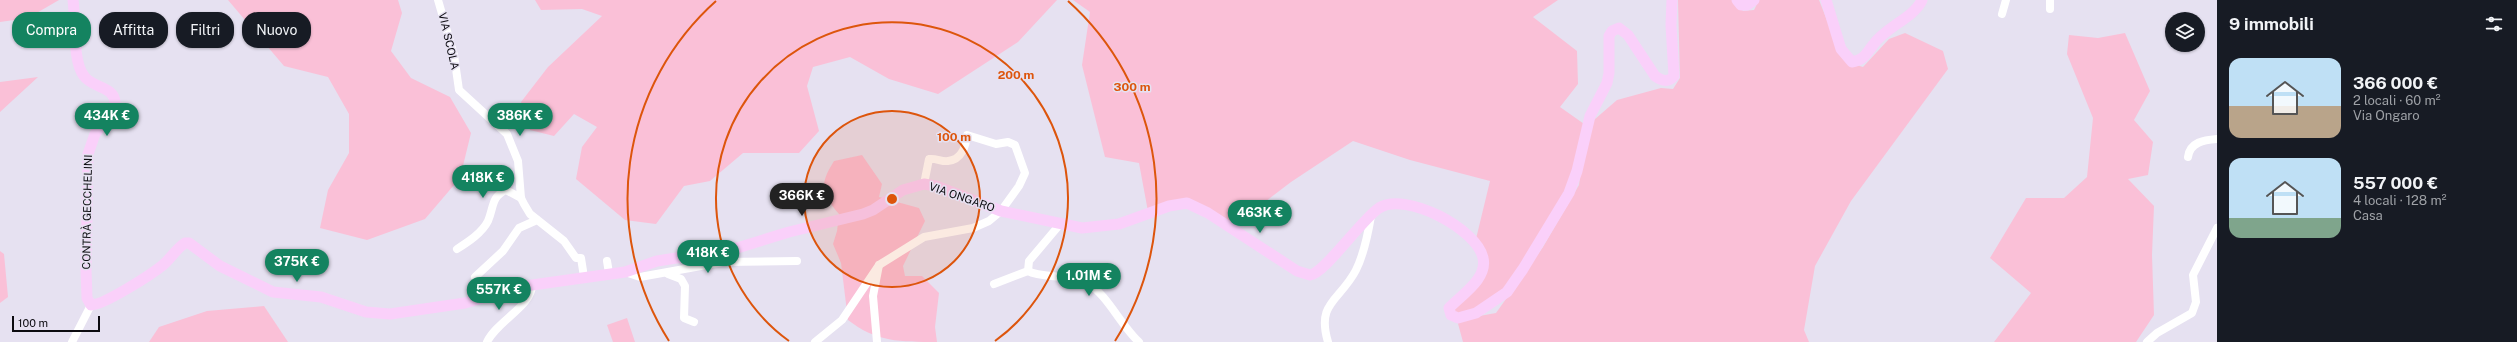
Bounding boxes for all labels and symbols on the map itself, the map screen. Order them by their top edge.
street label: VIA SCOLA [437,11,461,71]
text: 200 m [998,68,1034,82]
text: 300 m [1114,80,1151,94]
pin: 434K € [74,103,140,137]
pin: 386K € [487,103,553,137]
text: 100 m [937,130,971,144]
street label: CONTRÀ GECCHELINI [79,155,94,269]
pin: 418K € [450,165,516,199]
street label: VIA ONGARO [928,180,996,214]
pin: 366K € [769,183,835,217]
centre of rings [885,192,899,206]
pin: 463K € [1227,200,1293,234]
pin: 418K € [675,240,741,274]
pin: 375K € [264,249,330,283]
pin: 1.01M € [1052,263,1126,297]
pin: 557K € [466,277,532,311]
scale bar [12,314,100,333]

